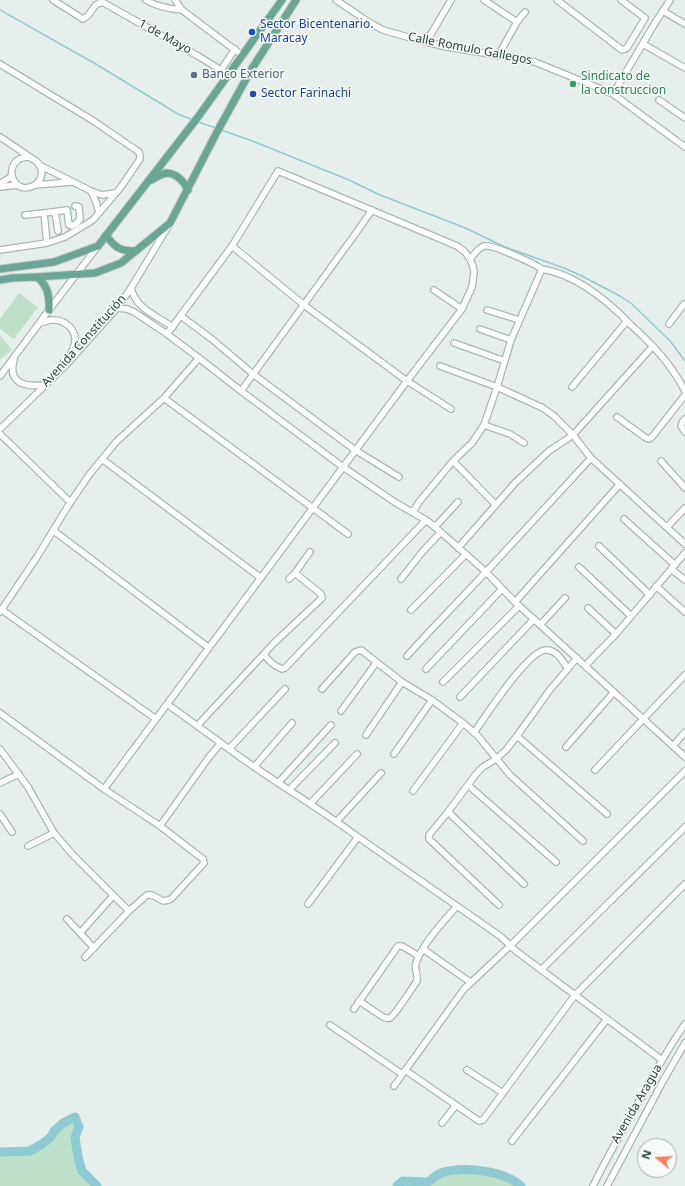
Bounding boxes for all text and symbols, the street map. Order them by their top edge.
street label: 1 de Mayo [136,17,194,57]
place label: Sector Bicentenario. Maracay [260,18,373,46]
marker: Sector Bicentenario. Maracay [247,27,257,37]
street label: Calle Romulo Gallegos [407,30,533,68]
place label: Banco Exterior [202,68,284,82]
marker: Banco Exterior [189,70,199,80]
place label: Sindicato de la construccion [581,70,666,98]
marker: Sindicato de la construccion [568,79,578,89]
place label: Sector Farinachi [261,87,351,101]
marker: Sector Farinachi [248,89,258,99]
street label: Avenida Constitución [39,292,129,390]
street label: Avenida Aragua [609,1062,665,1146]
north arrow [637,1138,677,1178]
text: N [638,1148,655,1161]

